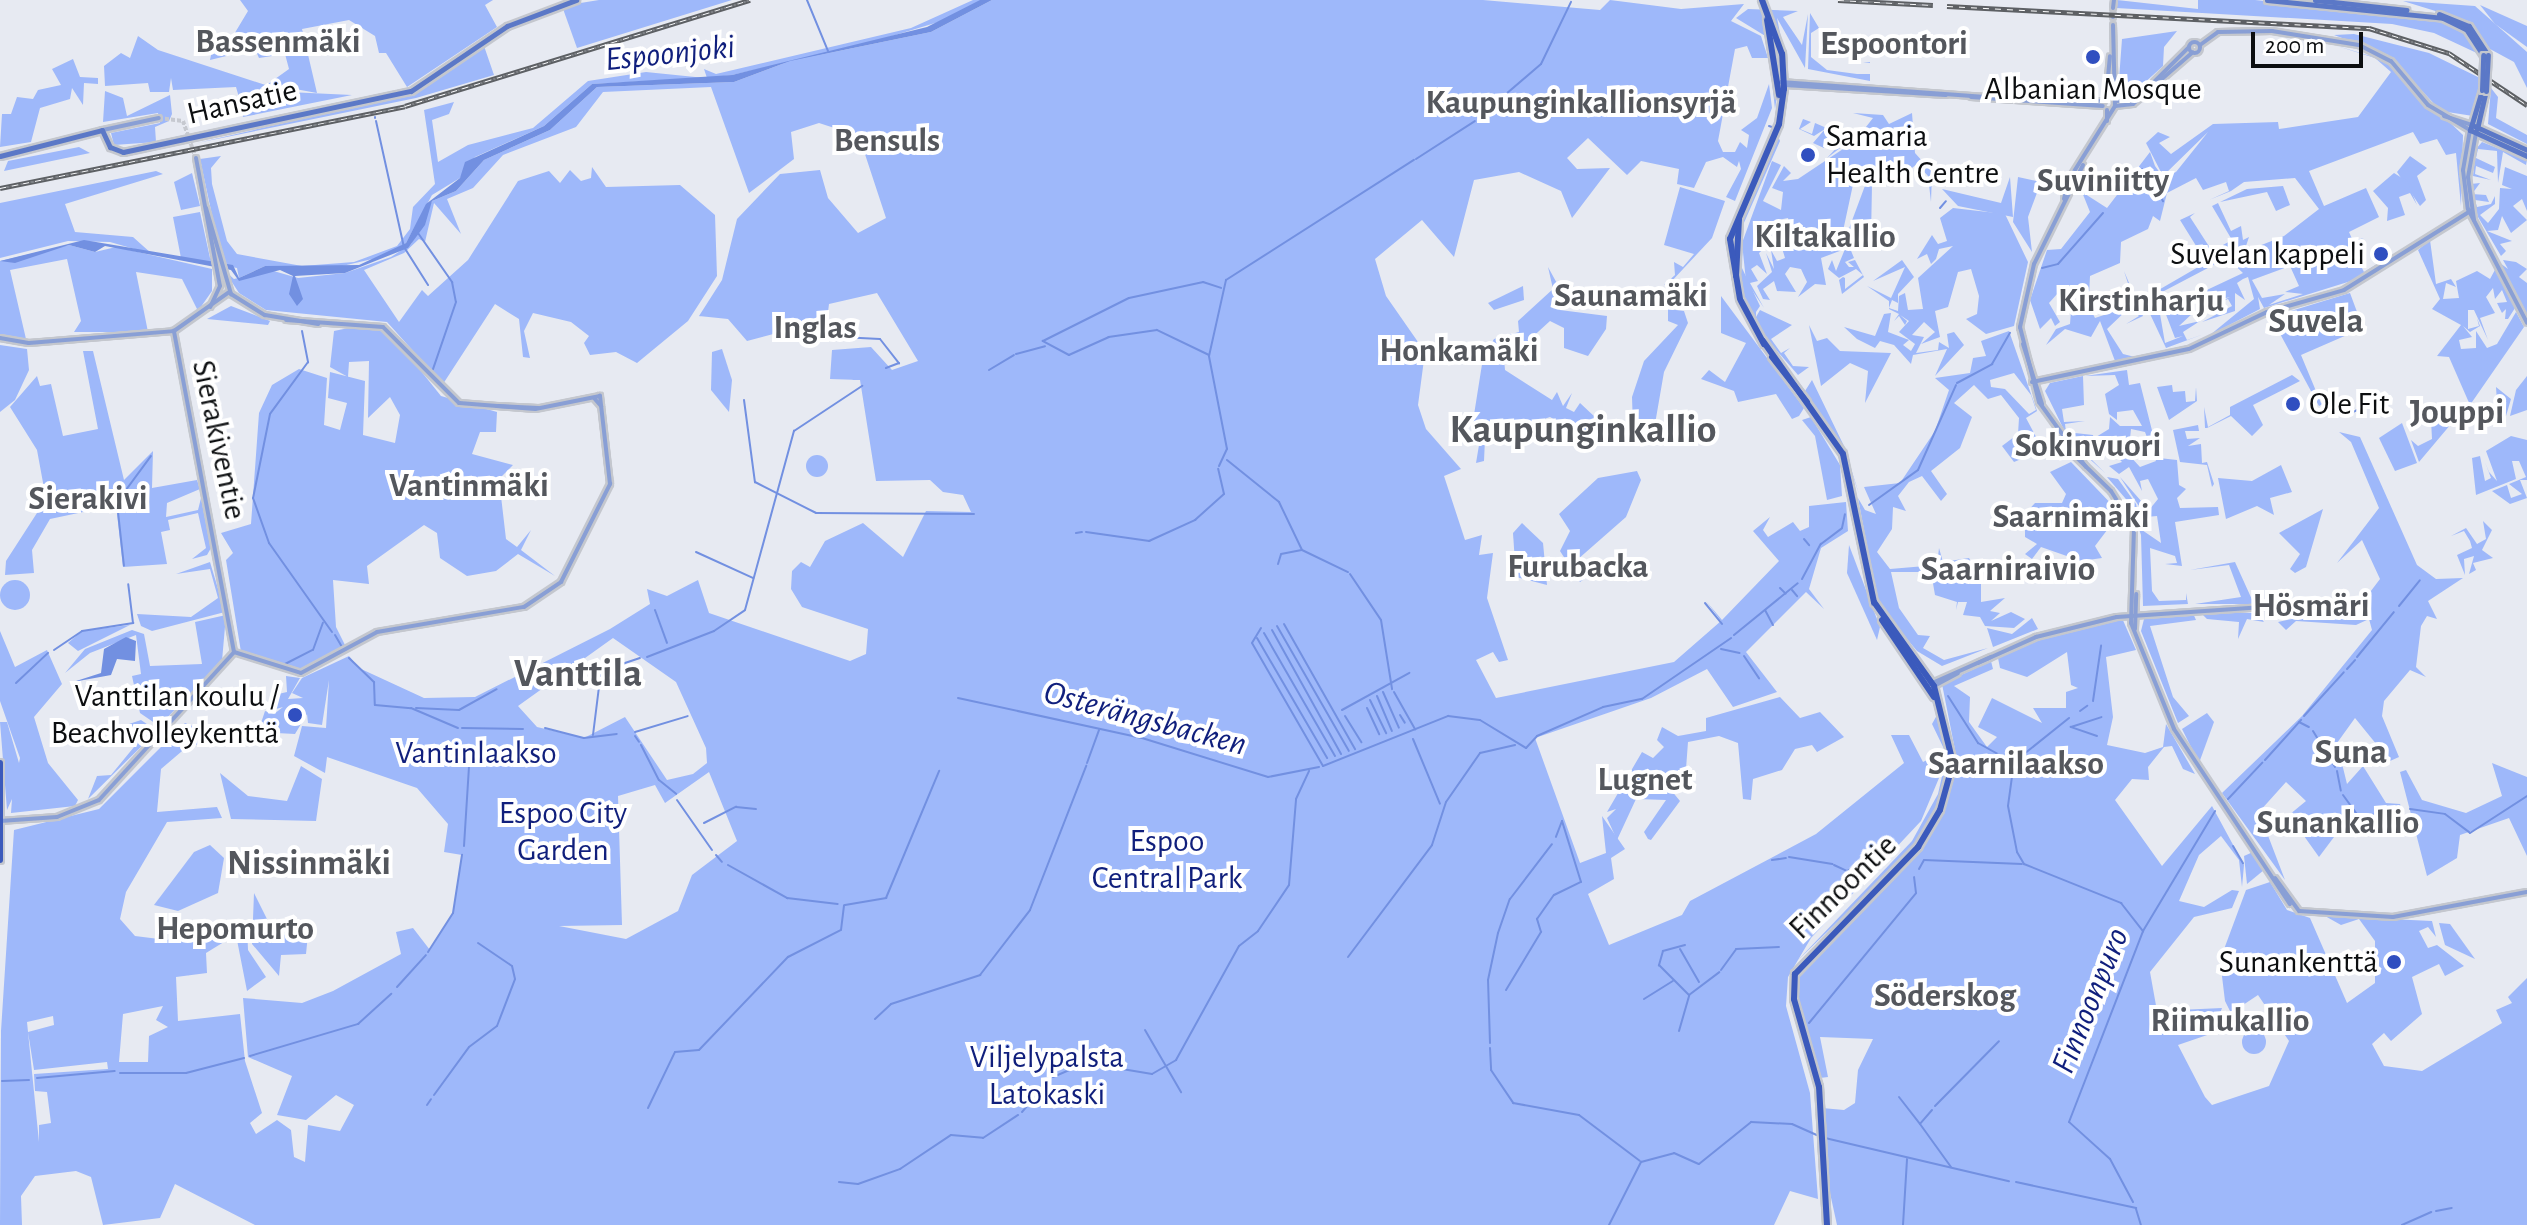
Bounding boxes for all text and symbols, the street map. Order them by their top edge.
scale bar [2255,16,2367,66]
district label: Bassenmäki [195,23,361,63]
district label: Espoontori [1820,25,1968,65]
water label: Espoonjoki [603,27,737,81]
text: 200 m [2265,34,2324,58]
marker: Albanian Mosque [2084,48,2102,66]
place label: Albanian Mosque [1984,70,2202,108]
street label: Hansatie [183,71,301,133]
district label: Kaupunginkallionsyrjä [1425,84,1737,124]
place label: Samaria Health Centre [1826,118,1999,193]
district label: Bensuls [834,122,940,162]
marker: Samaria Health Centre [1797,144,1819,166]
district label: Suviniitty [2037,162,2169,202]
district label: Kiltakallio [1754,218,1896,258]
place label: Suvelan kappeli [2170,235,2365,273]
marker: Suvelan kappeli [2372,245,2390,263]
district label: Saunamäki [1554,277,1708,317]
district label: Kirstinharju [2058,282,2224,322]
district label: Suvela [2268,300,2364,344]
district label: Inglas [773,309,857,349]
district label: Honkamäki [1379,332,1539,372]
street label: Sierakiventie [183,357,255,523]
place label: Ole Fit [2309,385,2389,423]
district label: Jouppi [2410,391,2504,435]
marker: Ole Fit [2284,395,2302,413]
district label: Kaupunginkallio [1450,406,1716,454]
district label: Sokinvuori [2015,427,2161,467]
district label: Vantinmäki [389,467,549,507]
district label: Sierakivi [28,480,148,520]
district label: Saarnimäki [1992,498,2150,538]
district label: Furubacka [1507,548,1649,588]
district label: Saarniraivio [1921,548,2095,592]
district label: Hösmäri [2252,587,2370,627]
district label: Vanttila [514,650,642,698]
water label: Osterängsbacken [1039,672,1251,766]
place label: Vanttilan koulu / Beachvolleykenttä [51,678,279,753]
marker: Vanttilan koulu / Beachvolleykenttä [286,706,304,724]
district label: Suna [2315,731,2387,775]
park label: Vantinlaakso [395,734,557,772]
district label: Saarnilaakso [1928,745,2104,785]
district label: Lugnet [1598,761,1692,801]
park label: Espoo City Garden [499,795,627,870]
district label: Sunankallio [2257,804,2419,844]
park label: Espoo Central Park [1092,823,1242,898]
street label: Finnoontie [1781,826,1905,948]
district label: Nissinmäki [227,842,391,886]
district label: Hepomurto [156,910,314,950]
water label: Finnoonpuro [2043,922,2139,1080]
place label: Sunankenttä [2219,943,2378,981]
marker: Sunankenttä [2385,953,2403,971]
district label: Söderskog [1874,977,2016,1017]
district label: Riimukallio [2150,1002,2310,1042]
park label: Viljelypalsta Latokaski [970,1039,1124,1114]

